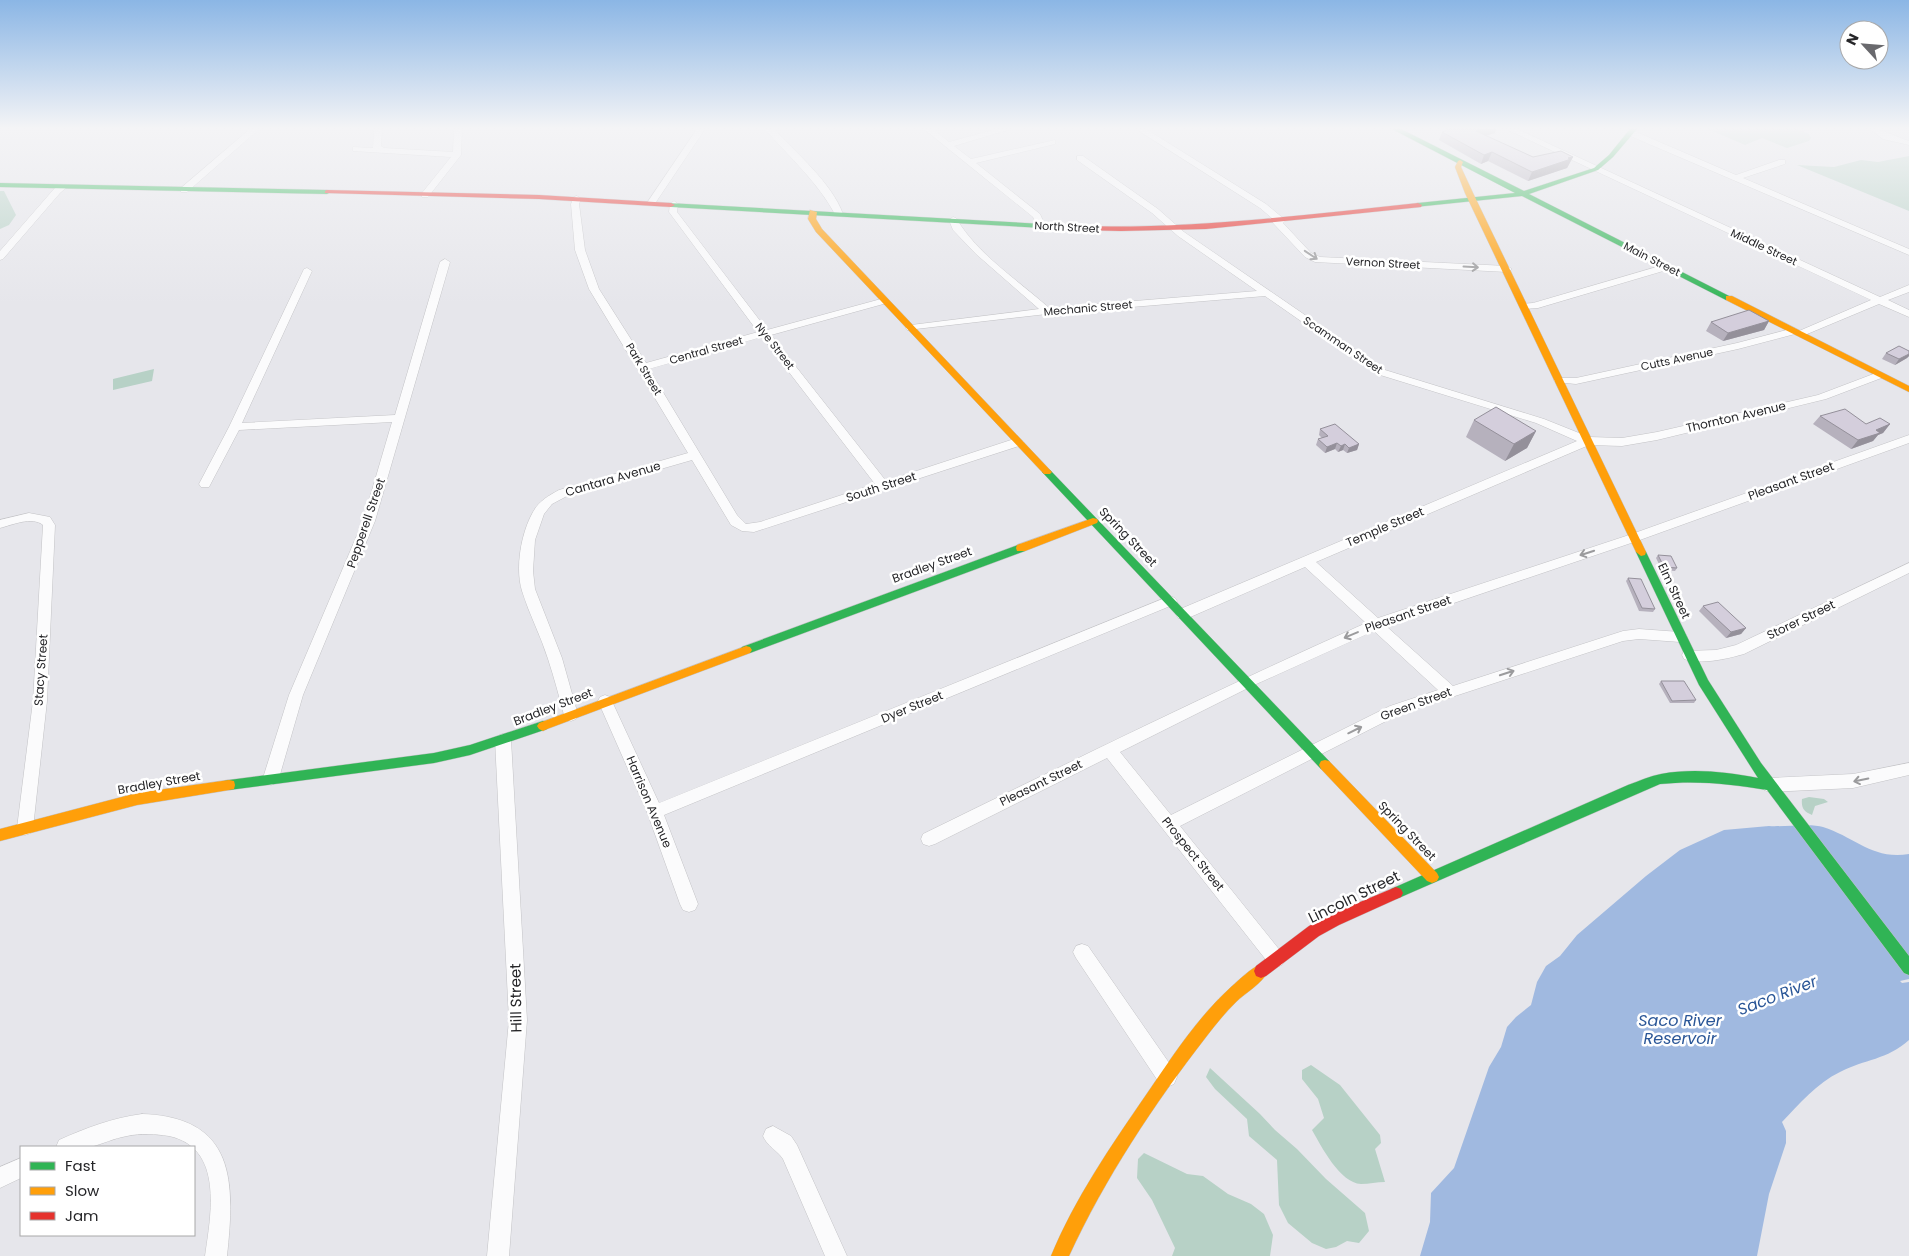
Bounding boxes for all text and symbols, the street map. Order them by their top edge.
north arrow [1839,20,1889,70]
text: N [1841,30,1864,48]
street label: North Street [1034,217,1100,237]
street label: Middle Street [1728,225,1800,269]
street label: Main Street [1621,238,1683,280]
one-way arrow [1303,250,1317,260]
street label: Vernon Street [1345,253,1421,273]
one-way arrow [1463,263,1479,272]
street label: Mechanic Street [1043,296,1133,320]
street label: Scamman Street [1300,312,1386,378]
street label: Nye Street [751,319,799,373]
street label: Central Street [667,332,745,368]
street label: Park Street [622,340,666,398]
street label: Cutts Avenue [1639,343,1715,374]
street label: Thornton Avenue [1684,397,1788,436]
street label: Cantara Avenue [563,457,662,500]
street label: Pleasant Street [1746,457,1836,504]
street label: South Street [844,467,918,506]
street label: Pepperell Street [342,476,389,570]
street label: Temple Street [1343,502,1426,551]
street label: Spring Street [1096,503,1161,570]
street label: Bradley Street [890,542,974,587]
one-way arrow [1579,549,1595,559]
street label: Elm Street [1654,560,1695,621]
street label: Pleasant Street [1362,591,1453,636]
street label: Storer Street [1764,596,1838,643]
one-way arrow [1344,630,1359,640]
street label: Stacy Street [30,634,51,706]
one-way arrow [1499,668,1514,677]
street label: Green Street [1378,683,1454,724]
street label: Bradley Street [511,684,595,729]
street label: Dyer Street [878,686,945,727]
one-way arrow [1347,725,1362,734]
street label: Harrison Avenue [622,753,676,850]
street label: Pleasant Street [997,755,1085,810]
street label: Bradley Street [116,767,202,798]
one-way arrow [1854,775,1870,785]
street label: Spring Street [1375,797,1440,864]
street label: Prospect Street [1158,813,1229,894]
street label: Lincoln Street [1304,865,1403,928]
street label: Hill Street [504,963,527,1033]
water label: Saco River [1734,969,1821,1021]
water label: Saco River Reservoir [1638,1009,1723,1050]
legend [20,1146,195,1236]
text: Fast [65,1155,96,1176]
text: Slow [65,1180,100,1201]
text: Jam [65,1205,99,1226]

